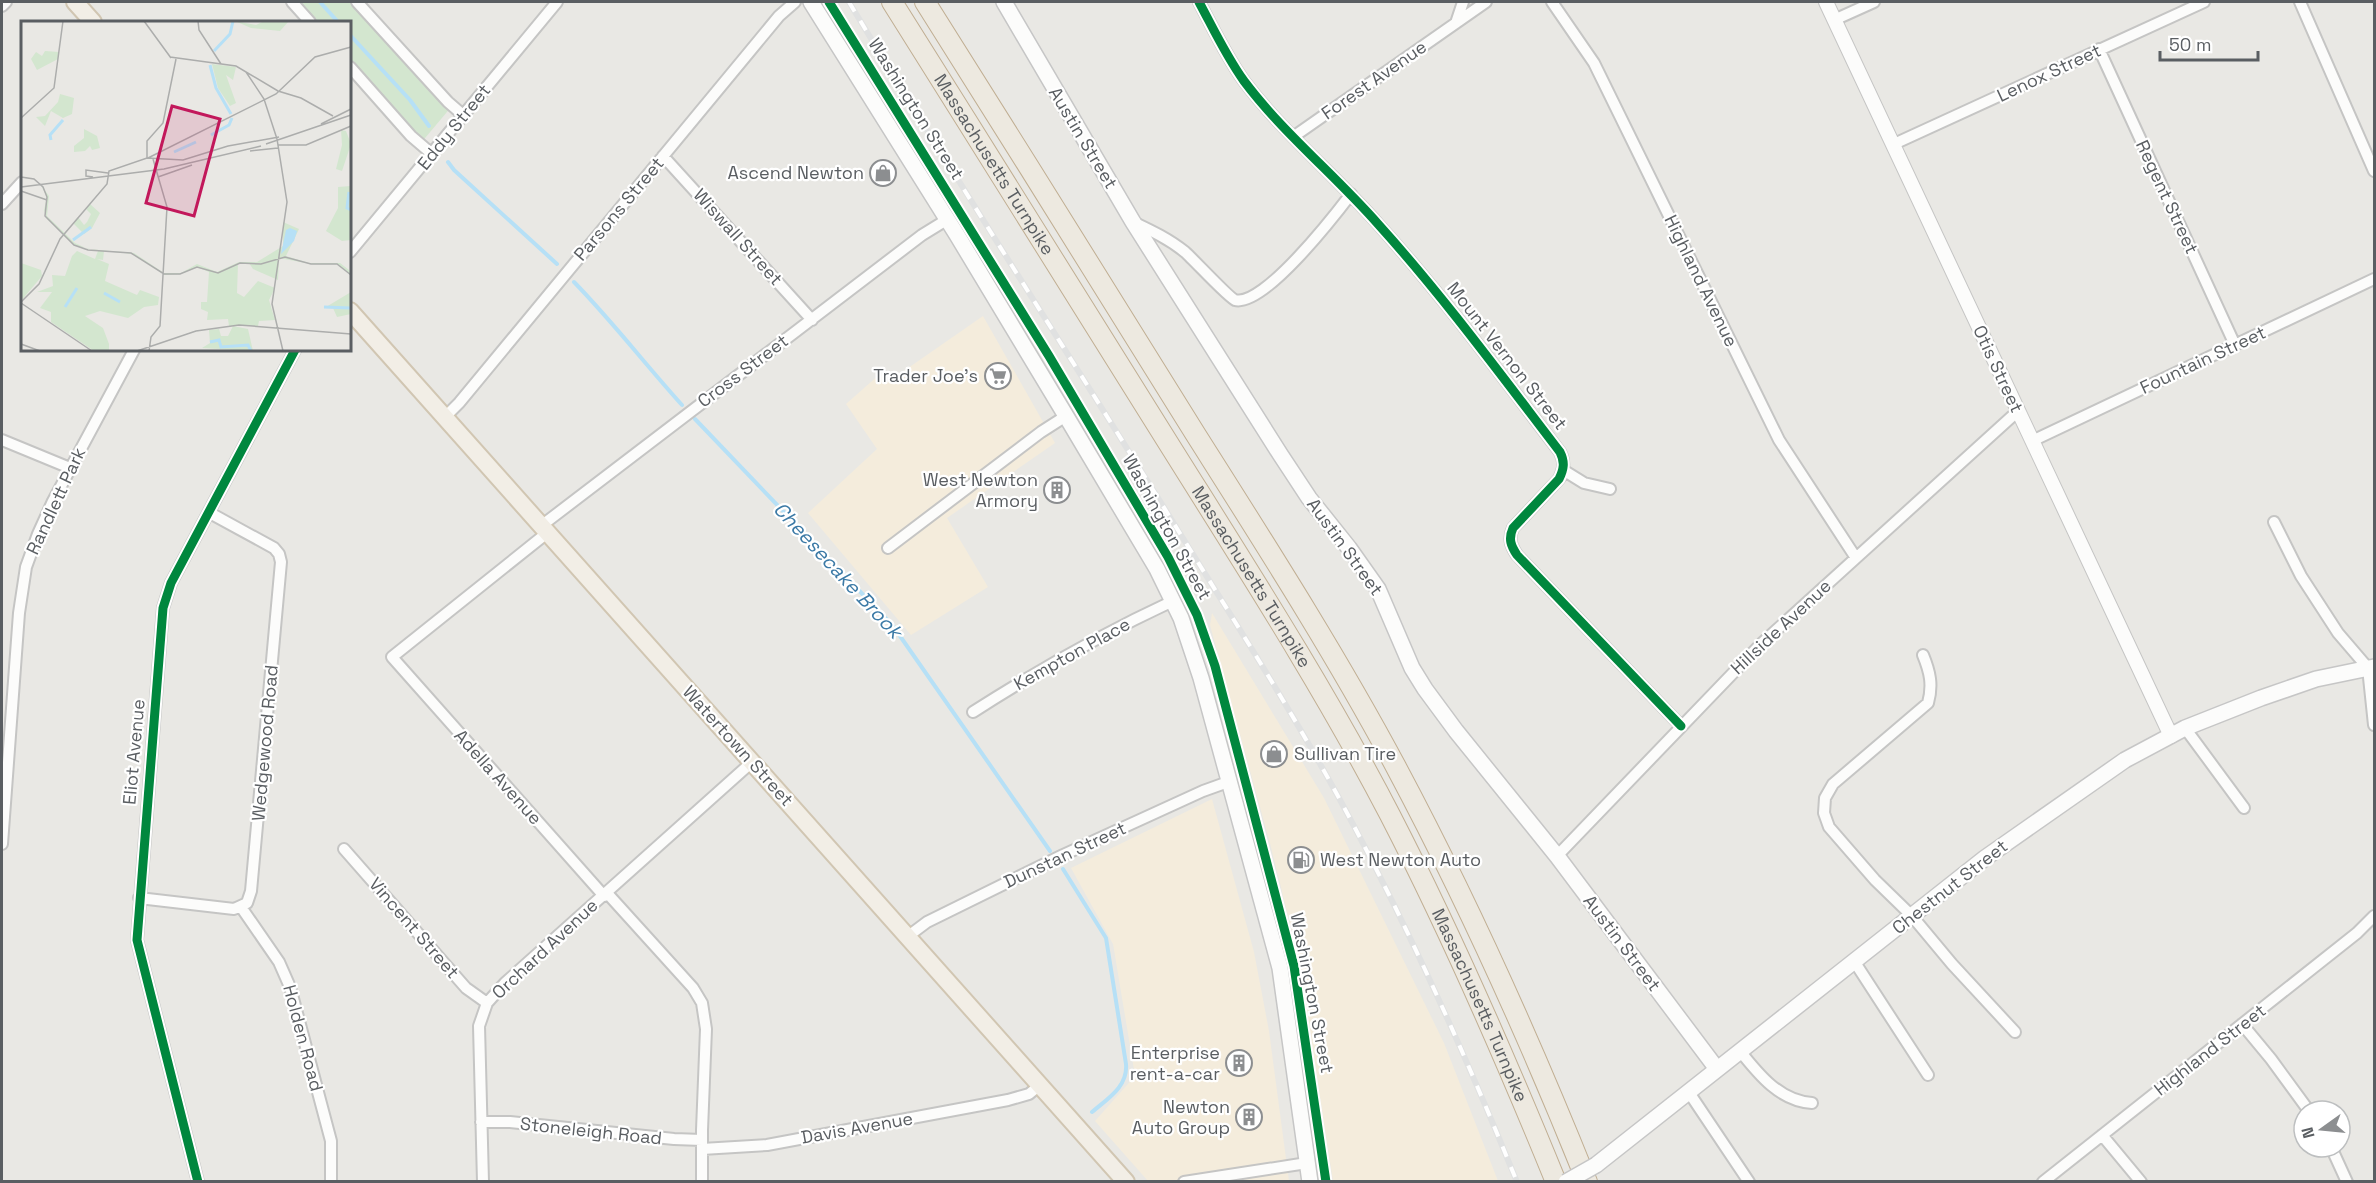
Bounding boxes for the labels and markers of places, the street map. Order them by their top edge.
shop icon: Ascend Newton [868,158,898,188]
place label: Ascend Newton [728,161,864,184]
supermarket icon: Trader Joe's [983,361,1013,391]
place label: Trader Joe's [873,364,978,387]
place label: West Newton Armory [923,468,1038,512]
building icon: West Newton Armory [1042,475,1072,505]
shop icon: Sullivan Tire [1259,739,1289,769]
place label: Sullivan Tire [1294,742,1396,765]
fuel station icon: West Newton Auto [1286,845,1316,875]
place label: West Newton Auto [1320,848,1481,871]
place label: Enterprise rent-a-car [1130,1041,1220,1085]
building icon: Enterprise rent-a-car [1224,1048,1254,1078]
place label: Newton Auto Group [1132,1095,1230,1139]
building icon: Newton Auto Group [1234,1102,1264,1132]

